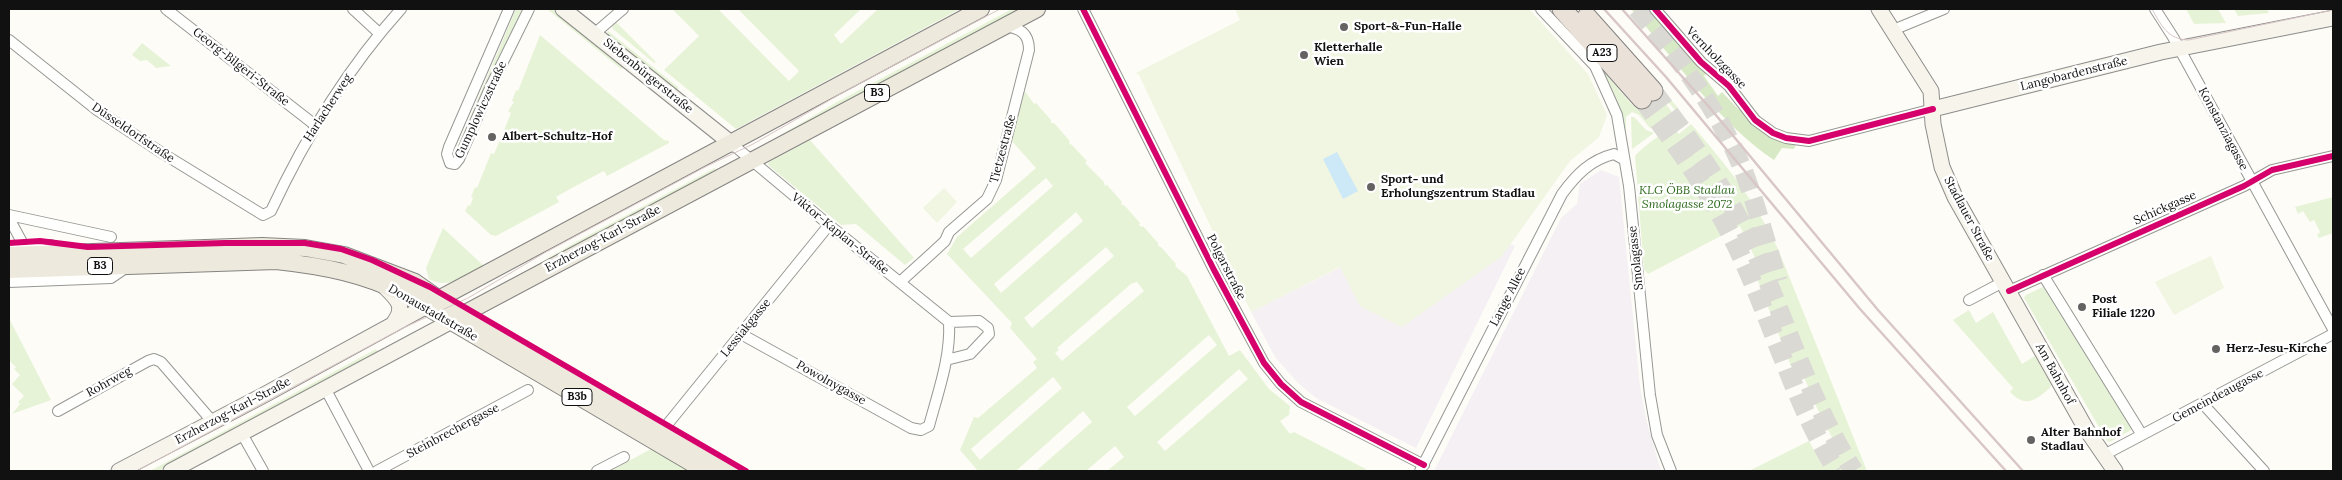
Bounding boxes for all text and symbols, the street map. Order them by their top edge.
place label: Sport-&-Fun-Halle [1354,20,1462,34]
marker: Sport-&-Fun-Halle [1338,21,1350,33]
street label: Vernholzgasse [1683,24,1749,92]
street label: Georg-Bilgeri-Straße [190,25,292,109]
street label: Siebenbürgerstraße [600,35,696,117]
place label: Kletterhalle Wien [1314,41,1382,69]
road number: A23 [1587,44,1617,62]
marker: Kletterhalle Wien [1298,49,1310,61]
street label: Langobardenstraße [2019,54,2129,94]
street label: Gumplowiczstraße [452,59,510,161]
street label: Harlacherweg [301,71,355,145]
road number: B3 [864,85,890,102]
street label: Konstanziagasse [2195,85,2251,173]
street label: Düsseldorfstraße [89,100,177,166]
street label: Tietzestraße [987,113,1019,185]
place label: Albert-Schultz-Hof [502,130,612,144]
marker: Albert-Schultz-Hof [486,131,498,143]
place label: Sport- und Erholungszentrum Stadlau [1381,173,1535,201]
street label: Stadlauer Straße [1941,174,1997,264]
marker: Sport- und Erholungszentrum Stadlau [1365,181,1377,193]
park label: KLG ÖBB Stadlau Smolagasse 2072 [1639,184,1735,212]
street label: Schickgasse [2131,188,2199,228]
street label: Viktor-Kaplan-Straße [788,190,892,278]
street label: Erzherzog-Karl-Straße [543,202,663,276]
street label: Smolagasse [1625,225,1647,291]
street label: Polgarstraße [1203,232,1249,302]
road number: B3 [88,258,112,274]
street label: Lange Allee [1487,265,1529,329]
street label: Donaustadtstraße [386,282,480,344]
place label: Post Filiale 1220 [2092,293,2155,321]
street label: Lessiakgasse [718,296,774,360]
marker: Post Filiale 1220 [2076,301,2088,313]
street label: Am Bahnhof [2032,341,2078,407]
place label: Herz-Jesu-Kirche [2226,342,2327,356]
marker: Herz-Jesu-Kirche [2210,343,2222,355]
street label: Powolnygasse [794,358,868,408]
street label: Rohrweg [84,364,134,400]
street label: Gemeindeaugasse [2170,366,2266,426]
street label: Erzherzog-Karl-Straße [173,374,293,448]
road number: B3b [562,388,592,406]
street label: Steinbrechergasse [404,401,502,461]
place label: Alter Bahnhof Stadlau [2041,426,2121,454]
marker: Alter Bahnhof Stadlau [2025,434,2037,446]

